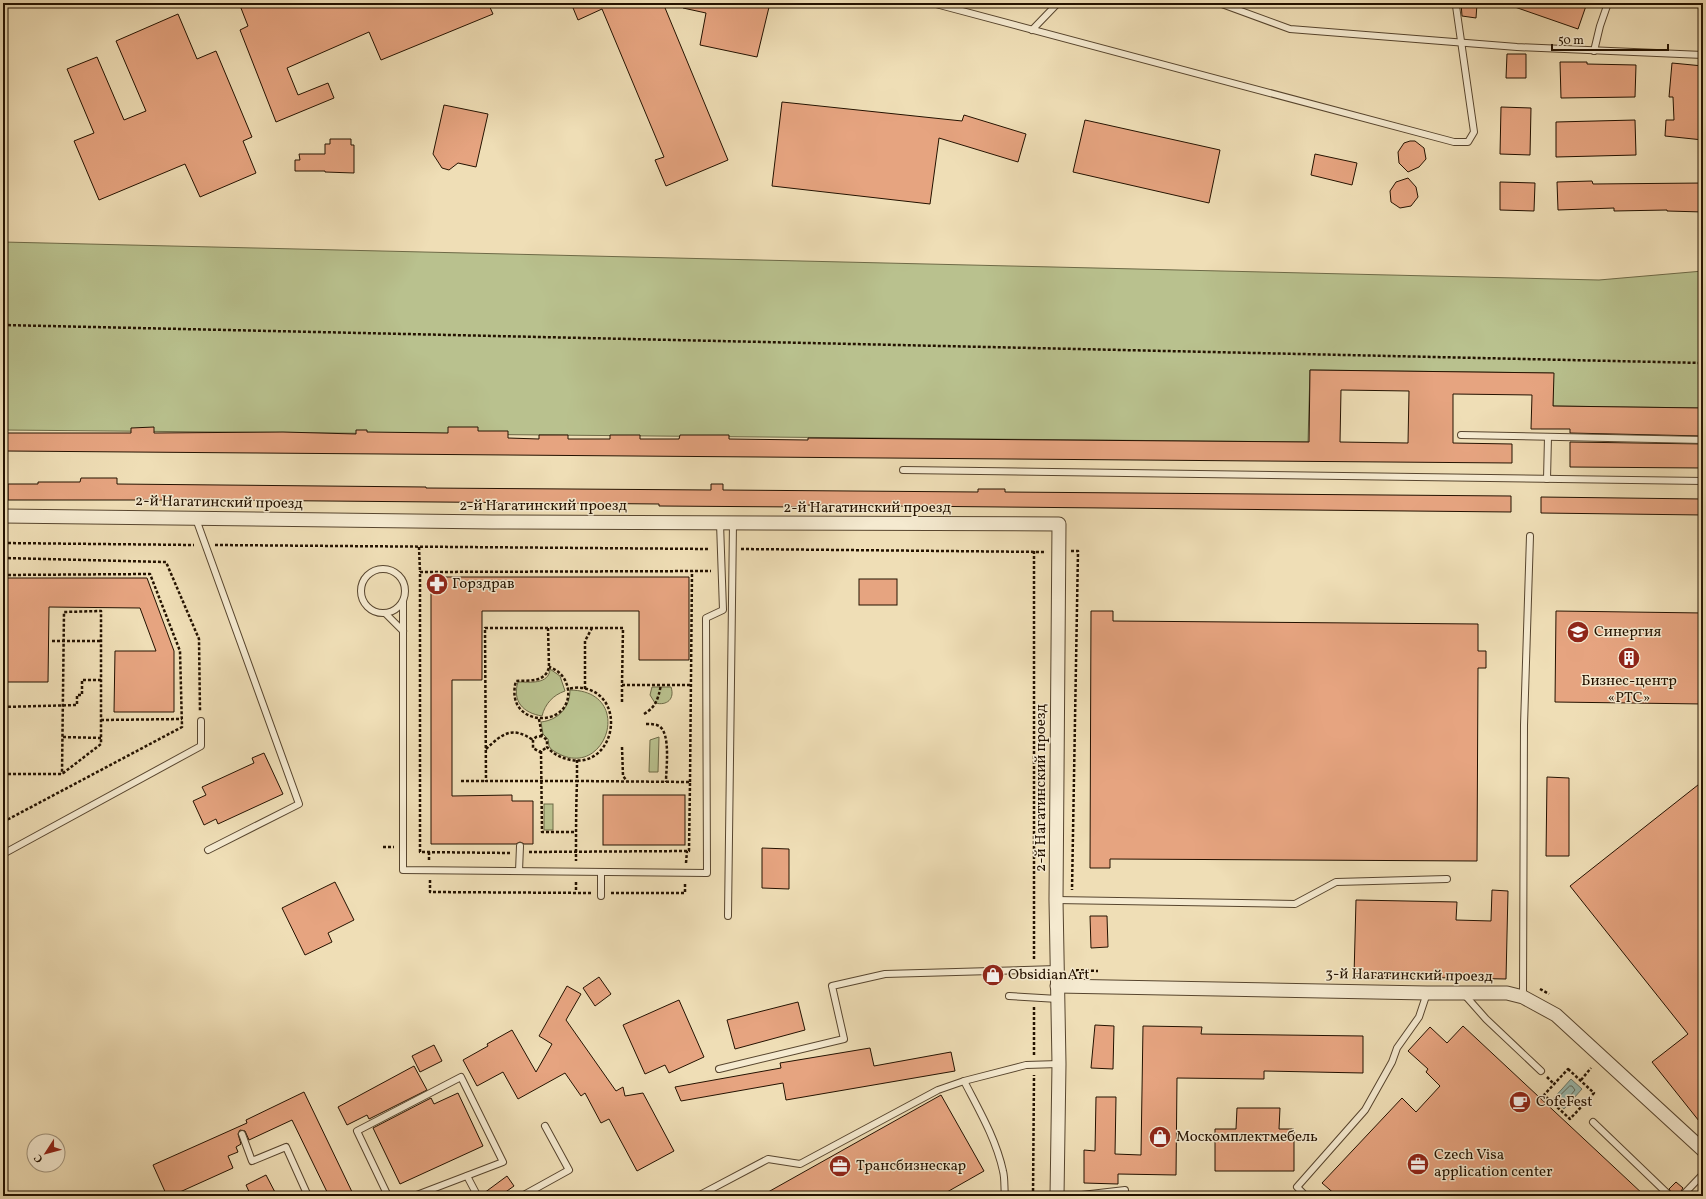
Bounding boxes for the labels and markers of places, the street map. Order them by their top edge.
pharmacy icon: Горздрав [424,571,450,597]
place label: Горздрав [452,574,515,595]
school or university icon: Синергия [1565,619,1591,645]
place label: Синергия [1594,622,1661,643]
building icon: Бизнес-центр «РТС» [1616,645,1642,671]
place label: Бизнес-центр «РТС» [1581,671,1677,709]
shop icon: ObsidianArt [980,962,1006,988]
place label: ObsidianArt [1008,965,1090,986]
cafe icon: CofeFest [1507,1089,1533,1115]
place label: CofeFest [1536,1092,1592,1113]
shop icon: Москомплектмебель [1147,1124,1173,1150]
place label: Москомплектмебель [1176,1127,1318,1148]
place label: Czech Visa application center [1434,1145,1552,1183]
office icon: Czech Visa application center [1405,1151,1431,1177]
office icon: Трансбизнескар [827,1153,853,1179]
place label: Трансбизнескар [856,1156,966,1177]

